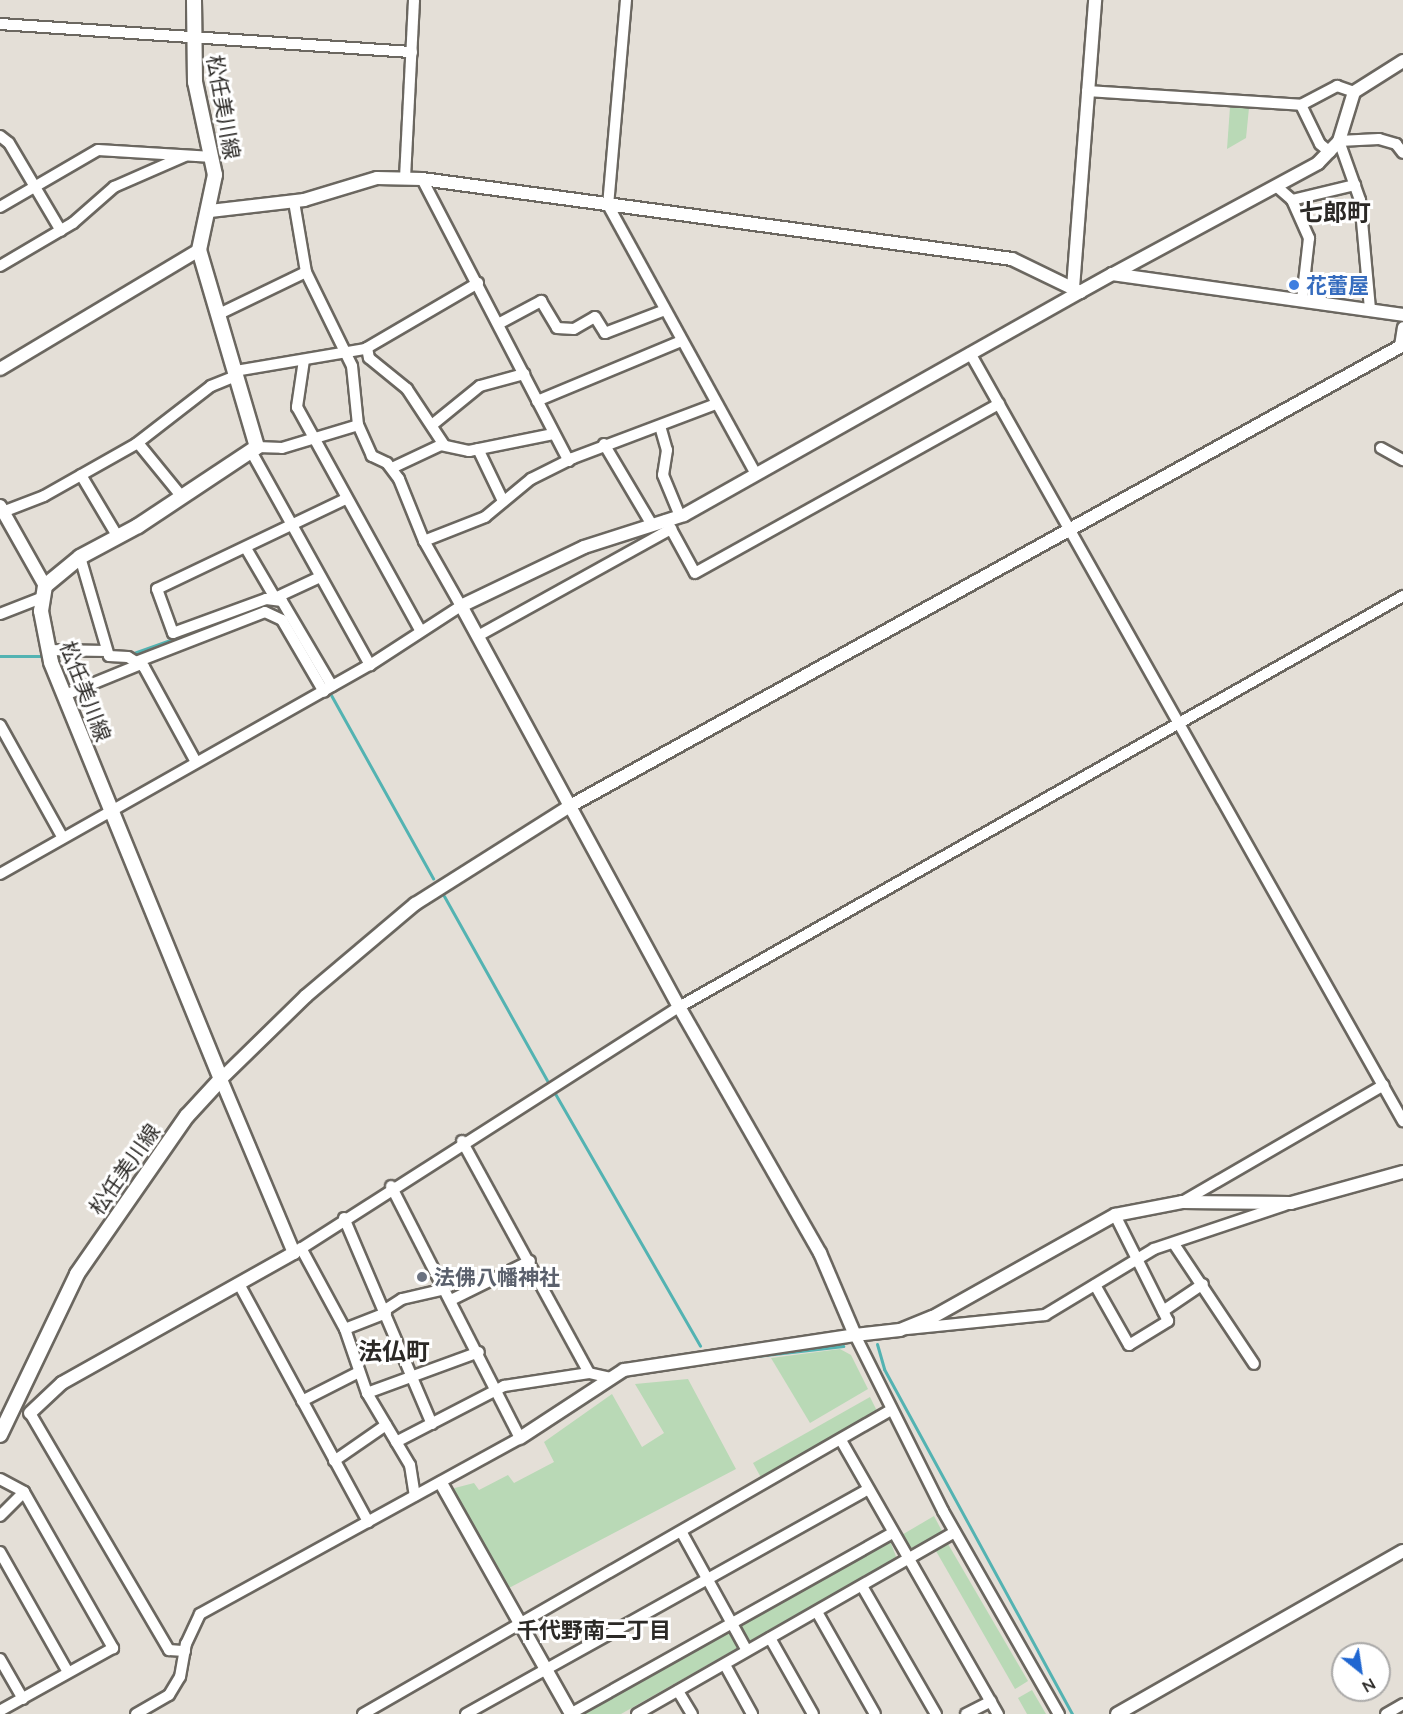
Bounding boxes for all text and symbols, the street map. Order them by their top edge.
street label: 松任美川線 [202,53,246,161]
district label: 七郎町 [1299,198,1371,226]
place label: 花蕾屋 [1306,272,1369,298]
marker: 花蕾屋 [1287,278,1301,292]
street label: 松任美川線 [55,637,117,745]
street label: 松任美川線 [84,1119,164,1219]
place label: 法佛八幡神社 [434,1264,560,1290]
marker: 法佛八幡神社 [415,1270,429,1284]
district label: 法仏町 [358,1337,430,1365]
district label: 千代野南二丁目 [517,1617,671,1643]
north arrow [1331,1642,1391,1702]
text: N [1359,1675,1379,1698]

